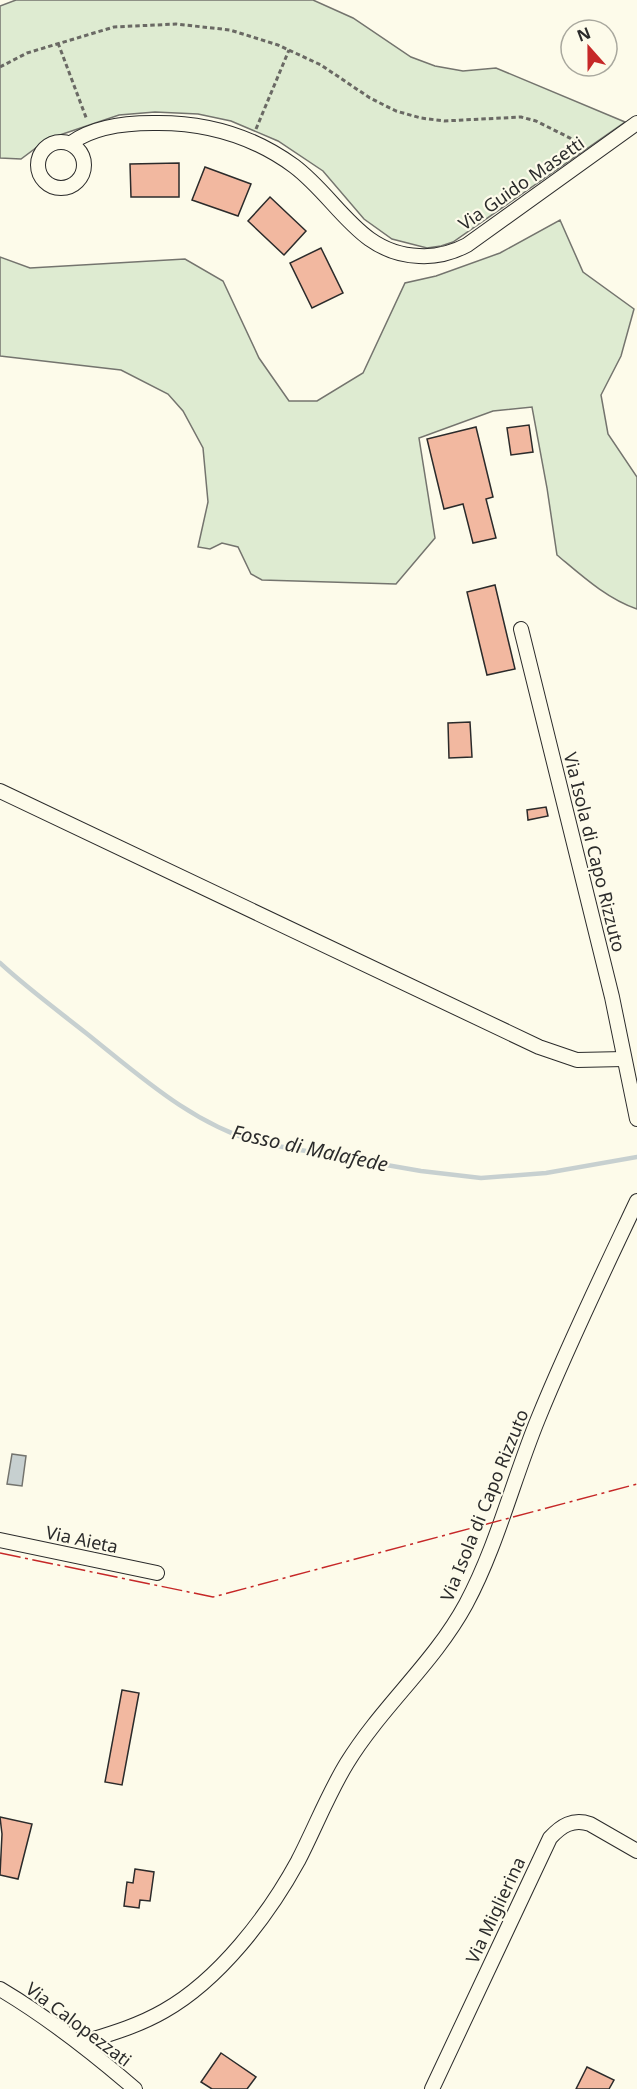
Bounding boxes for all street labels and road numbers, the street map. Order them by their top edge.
street label: Via Guido Masetti [453,131,589,235]
street label: Via Isola di Capo Rizzuto [559,750,631,954]
street label: Via Isola di Capo Rizzuto [434,1405,534,1605]
street label: Via Aieta [44,1520,120,1558]
street label: Via Miglierina [460,1853,530,1967]
street label: Via Calopezzati [21,1976,137,2072]

